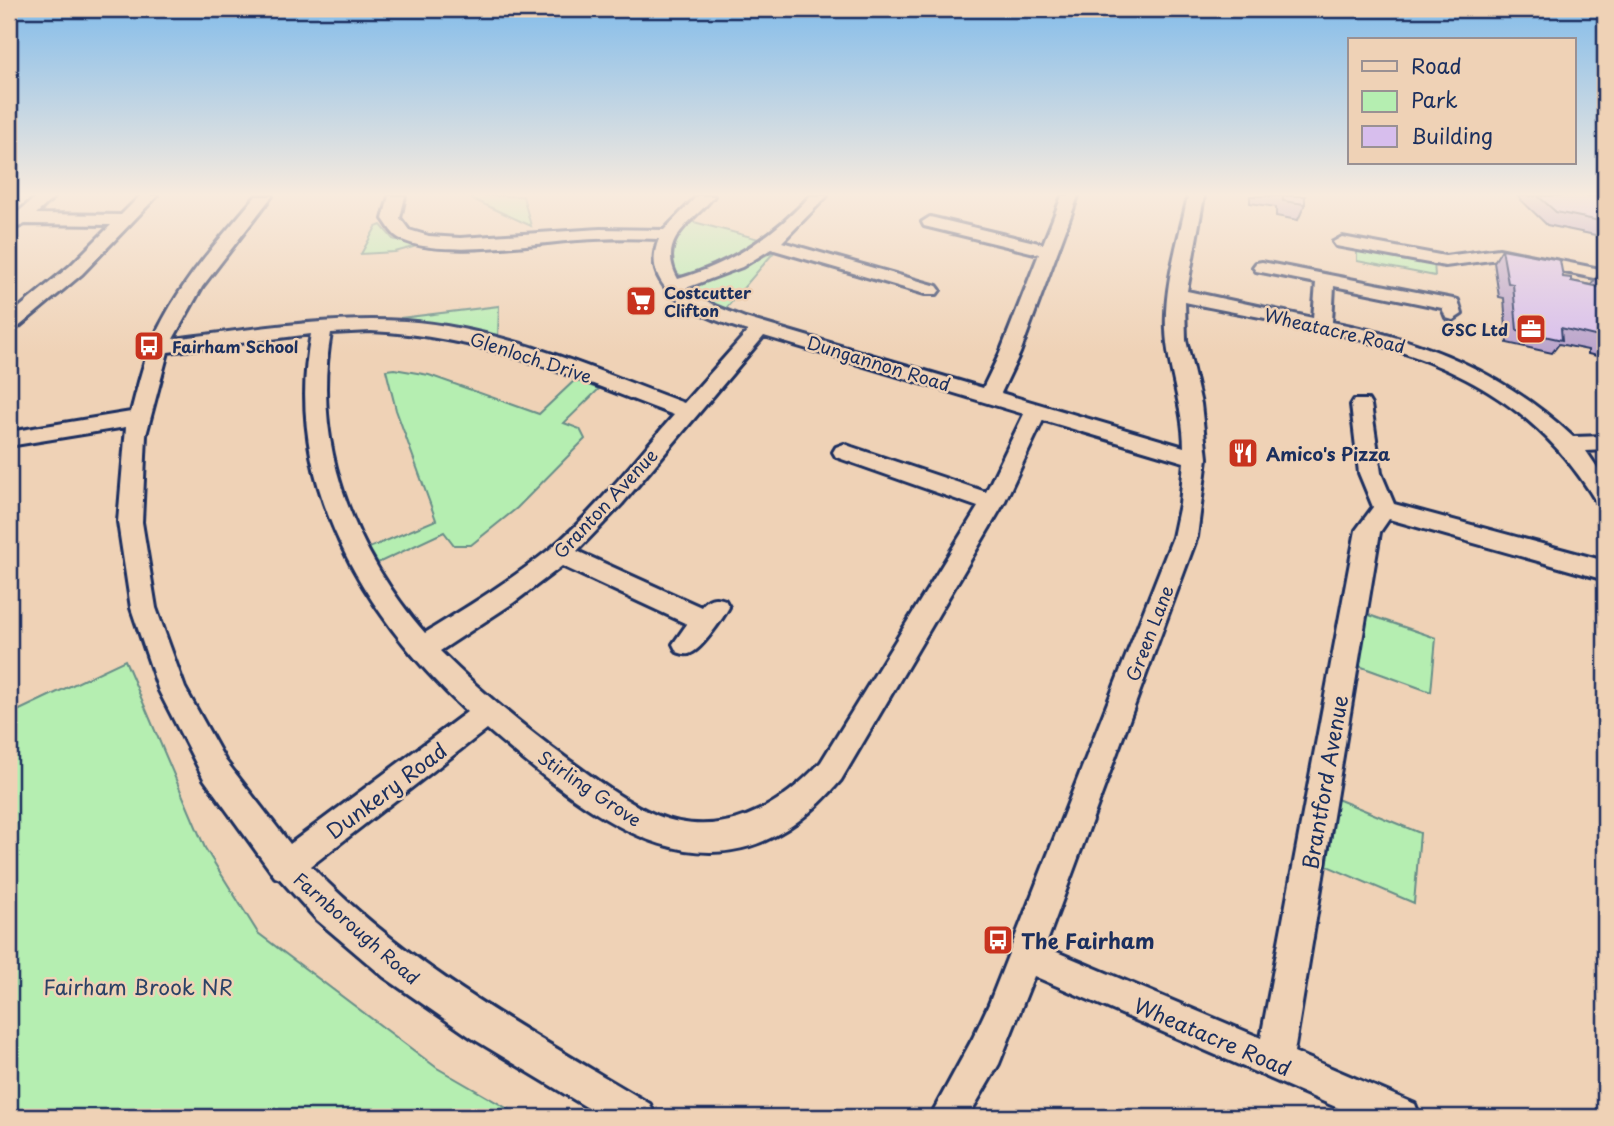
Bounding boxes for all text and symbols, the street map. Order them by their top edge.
legend [1348,38,1576,164]
text: Road [1411,49,1462,81]
text: Park [1411,83,1458,115]
text: Building [1411,119,1493,151]
place label: Costcutter Clifton [664,280,752,322]
supermarket icon: Costcutter Clifton [624,284,658,318]
street label: Wheatacre Road [1262,301,1408,359]
office icon: GSC Ltd [1514,312,1548,346]
place label: GSC Ltd [1441,317,1508,341]
street label: Glenloch Drive [467,325,595,389]
street label: Dungannon Road [804,328,954,398]
bus stop icon: Fairham School [132,329,166,363]
place label: Fairham School [172,334,298,358]
restaurant icon: Amico's Pizza [1226,436,1260,470]
place label: Amico's Pizza [1266,440,1390,467]
street label: Granton Avenue [547,442,663,564]
street label: Green Lane [1118,581,1180,685]
street label: Brantford Avenue [1293,692,1355,872]
street label: Dunkery Road [319,734,453,846]
street label: Stirling Grove [533,743,647,833]
street label: Farnborough Road [288,865,426,991]
bus stop icon: The Fairham [981,923,1015,957]
place label: The Fairham [1021,924,1155,956]
park label: Fairham Brook NR [43,970,233,1002]
street label: Wheatacre Road [1129,988,1297,1084]

